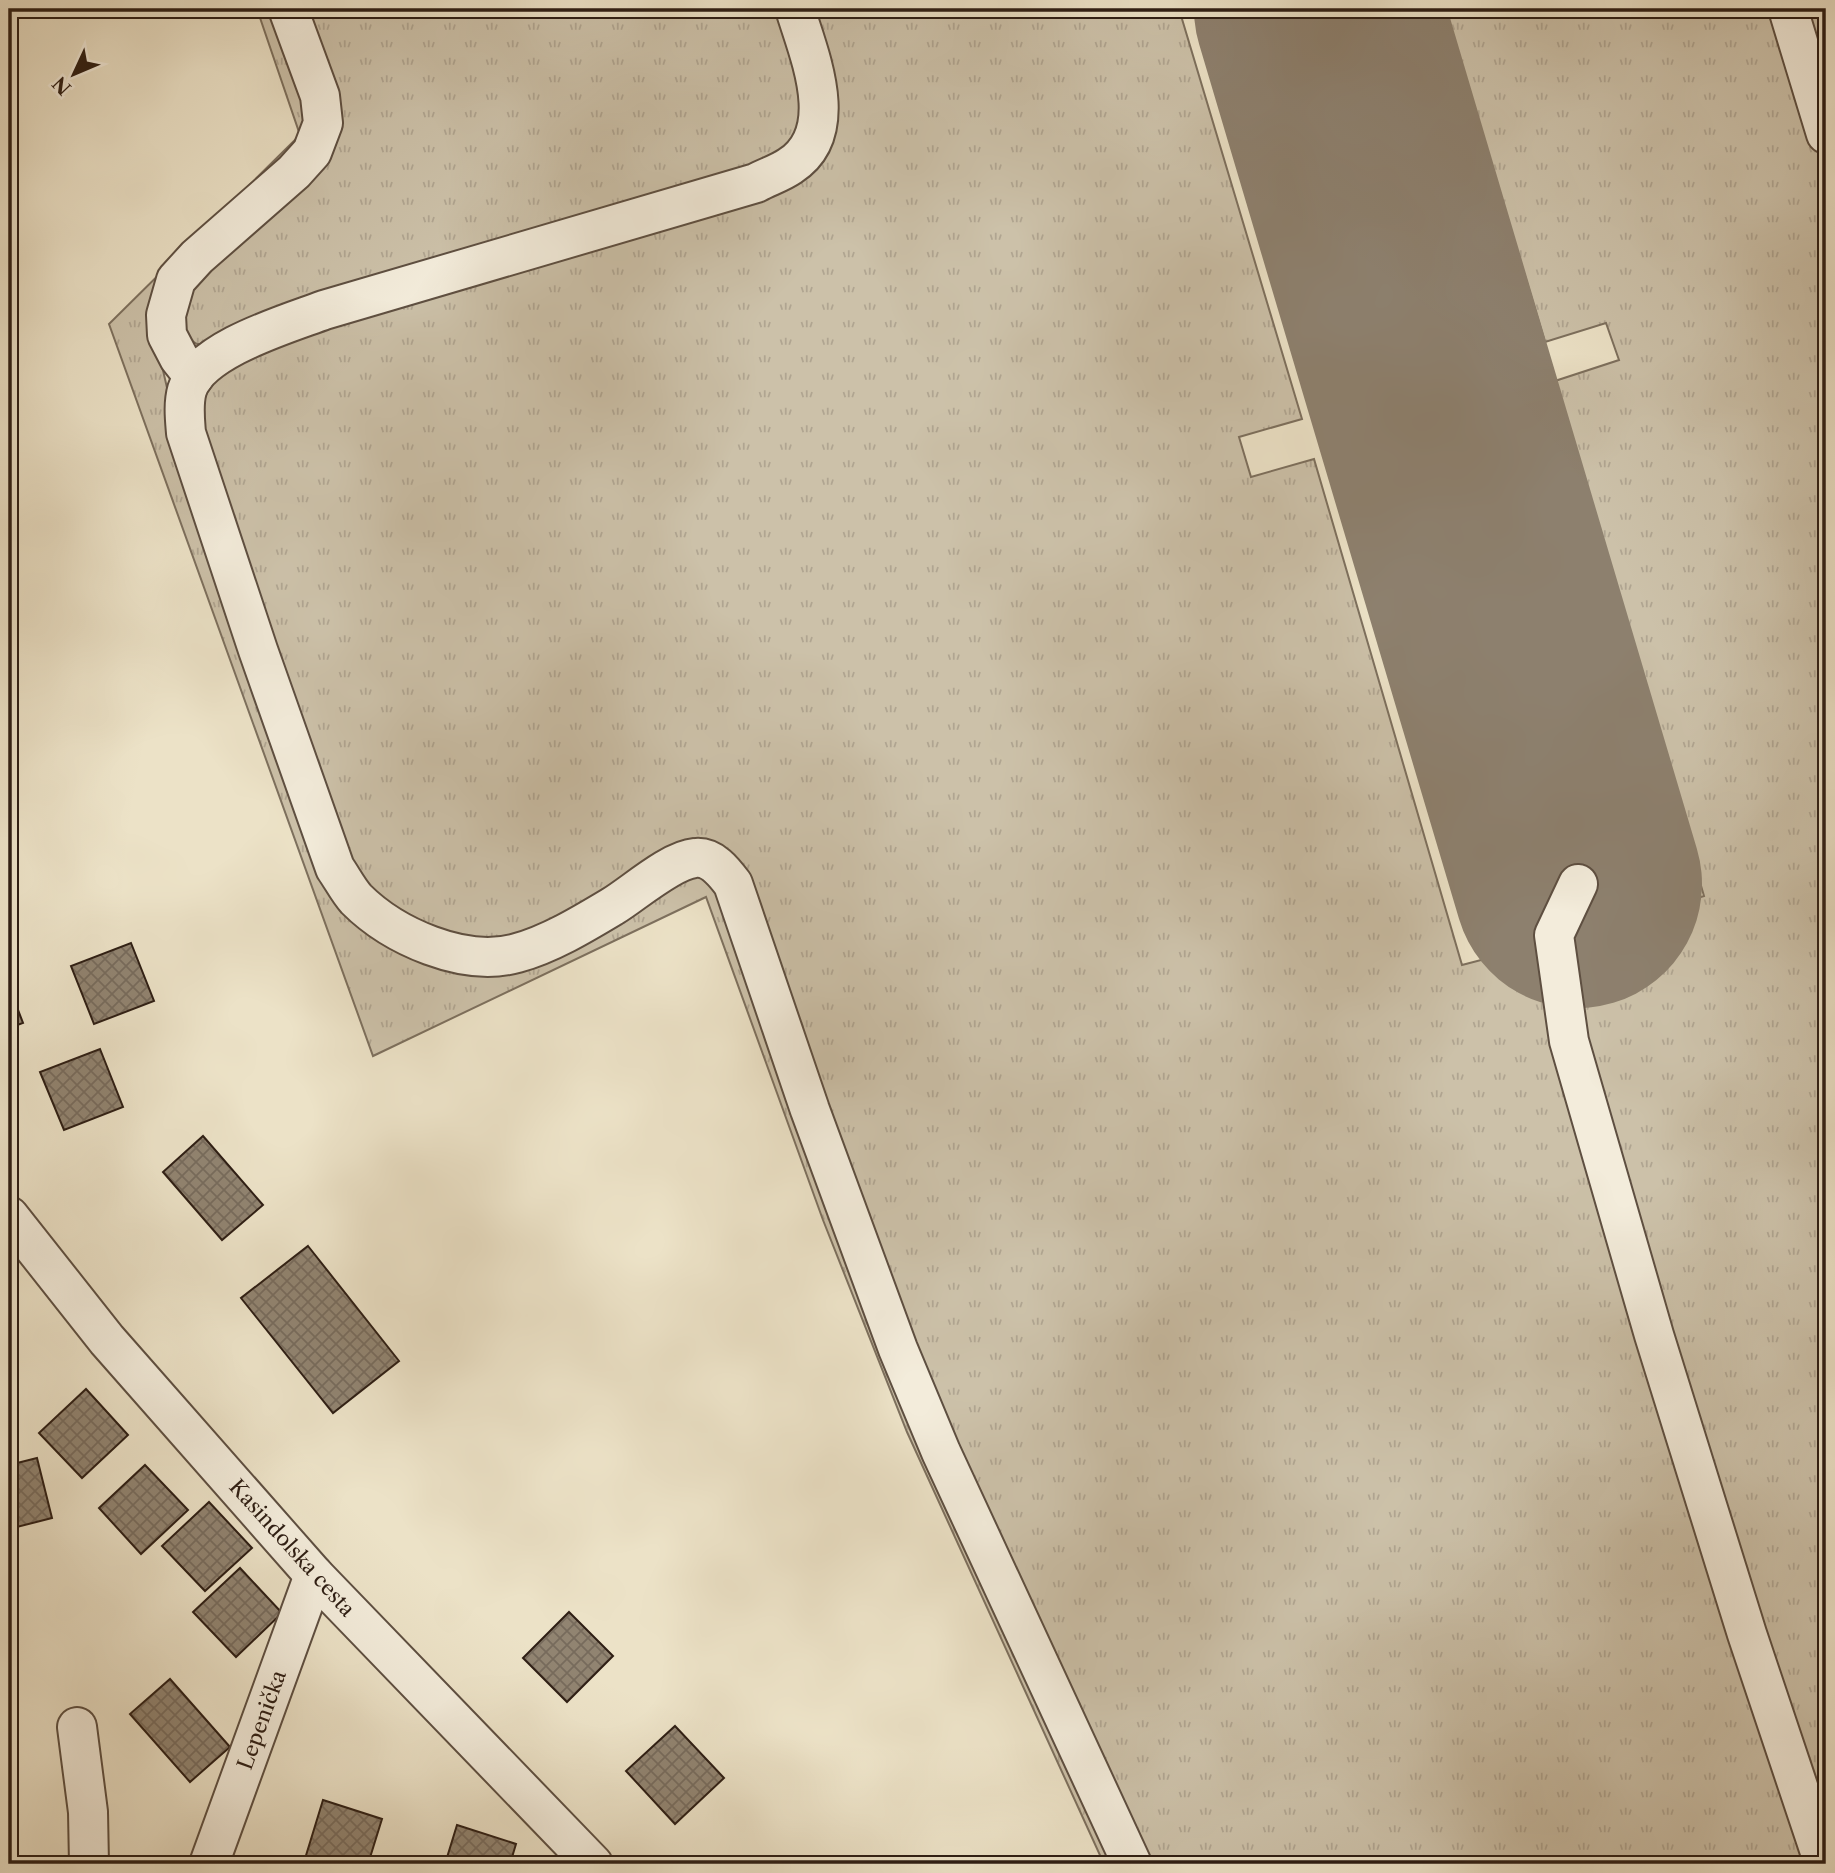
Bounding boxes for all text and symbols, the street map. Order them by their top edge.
north arrow [38,38,108,108]
text: N [48,72,76,99]
street label: Kasindolska cesta [224,1474,361,1622]
street label: Lepenička [232,1666,291,1773]

